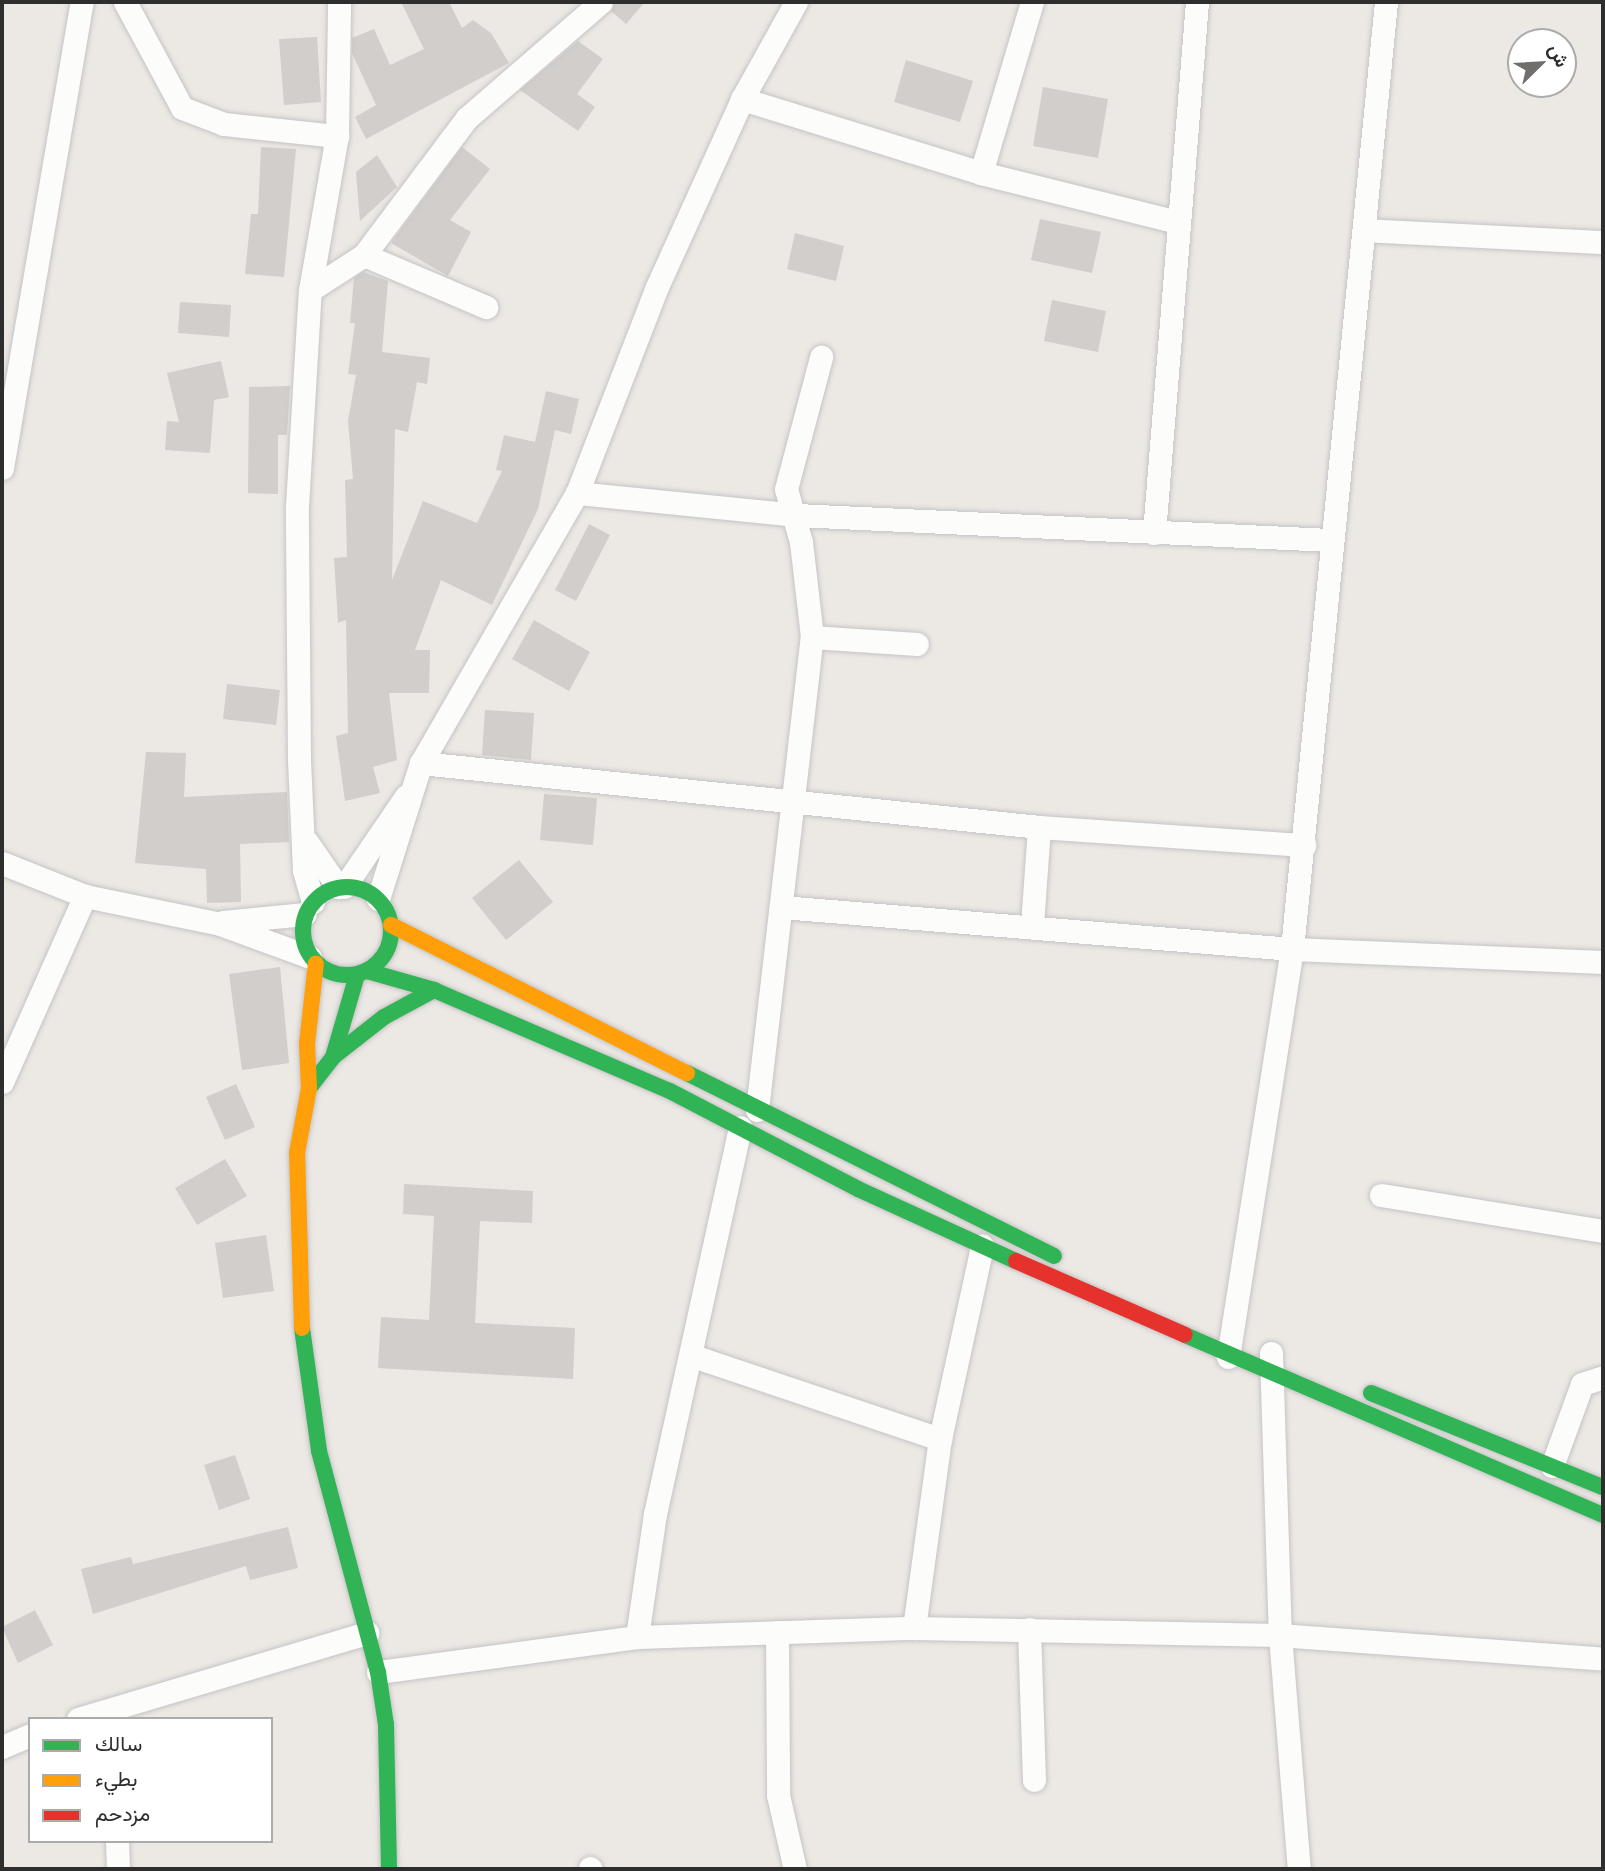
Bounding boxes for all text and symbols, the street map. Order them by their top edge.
north arrow [1507,28,1577,98]
text: ش [1545,40,1575,70]
legend [28,1717,273,1843]
text: سالك [95,1730,142,1755]
text: بطيء [95,1765,138,1790]
text: مزدحم [95,1800,150,1825]

